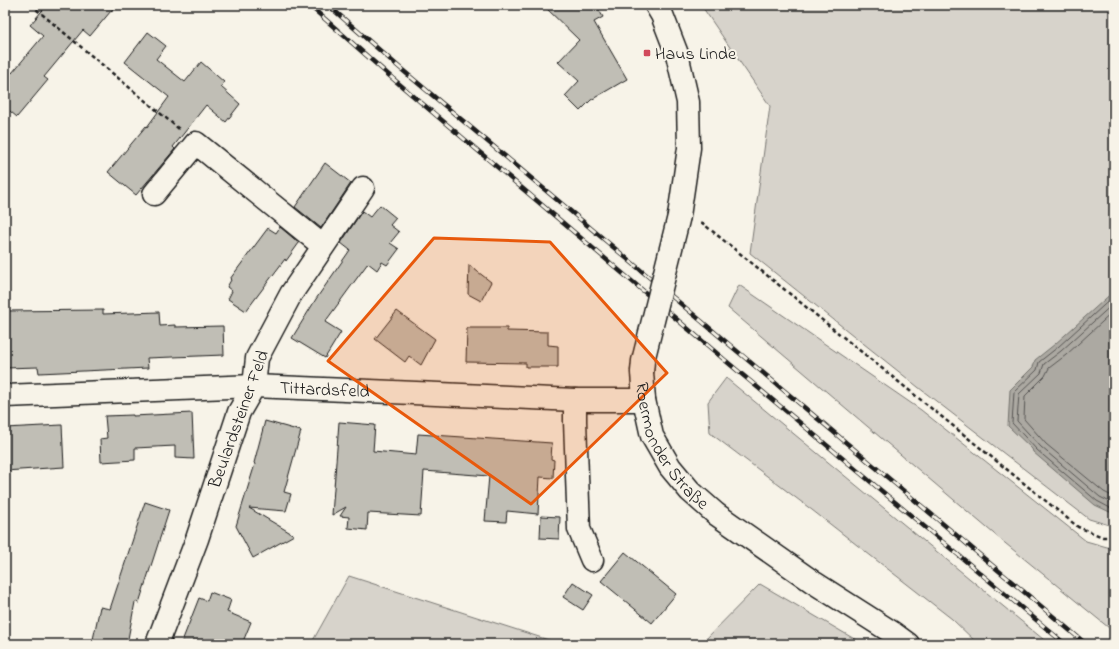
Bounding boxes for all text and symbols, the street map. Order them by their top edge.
place label: Haus Linde [655,42,737,68]
marker: Haus Linde [642,48,652,58]
street label: Beulardsteiner Feld [202,347,277,493]
street label: Tittardsfeld [279,376,370,406]
street label: Roermonder Straße [628,381,714,517]

